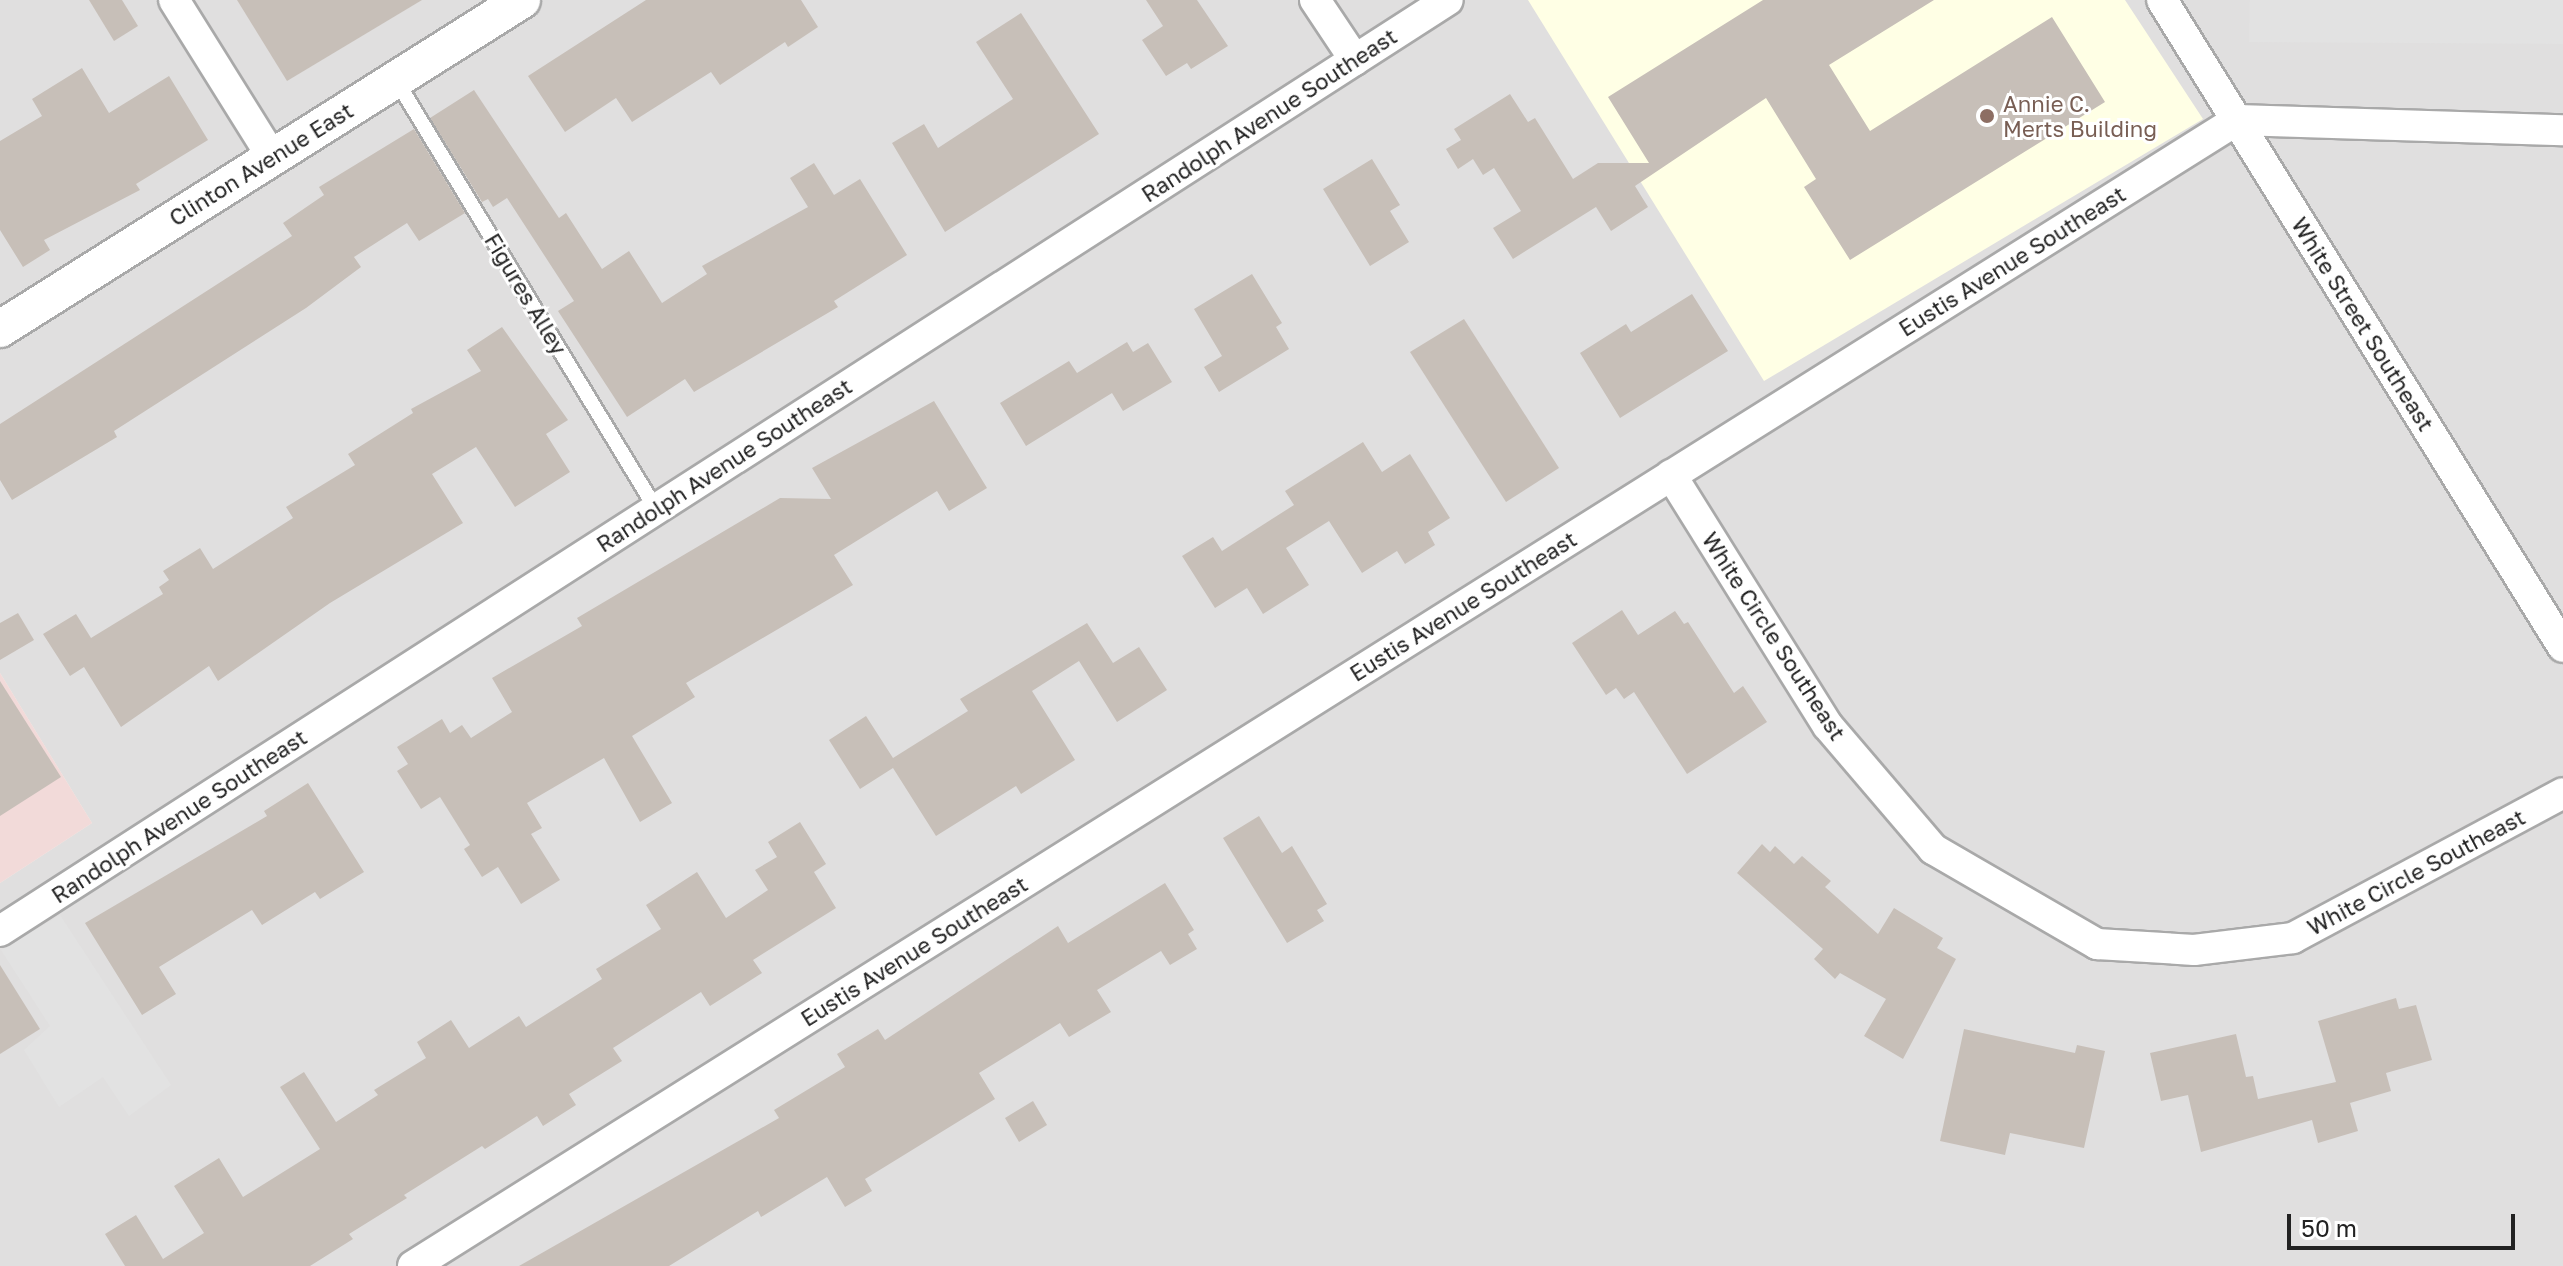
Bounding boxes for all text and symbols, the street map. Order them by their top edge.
street label: Randolph Avenue Southeast [1137,23,1401,207]
place label: Annie C. Merts Building [2003,90,2157,142]
street label: Clinton Avenue East [164,97,358,231]
marker: Annie C. Merts Building [1978,107,1996,125]
street label: Eustis Avenue Southeast [1894,180,2130,342]
street label: White Street Southeast [2286,212,2440,436]
street label: Figures Alley [479,229,573,359]
street label: Randolph Avenue Southeast [592,373,856,557]
street label: Eustis Avenue Southeast [1345,525,1581,687]
street label: White Circle Southeast [1697,527,1851,745]
street label: Randolph Avenue Southeast [47,724,311,908]
street label: White Circle Southeast [2303,803,2529,941]
street label: Eustis Avenue Southeast [796,870,1032,1032]
scale bar [2291,1198,2519,1248]
text: 50 m [2301,1213,2357,1242]

